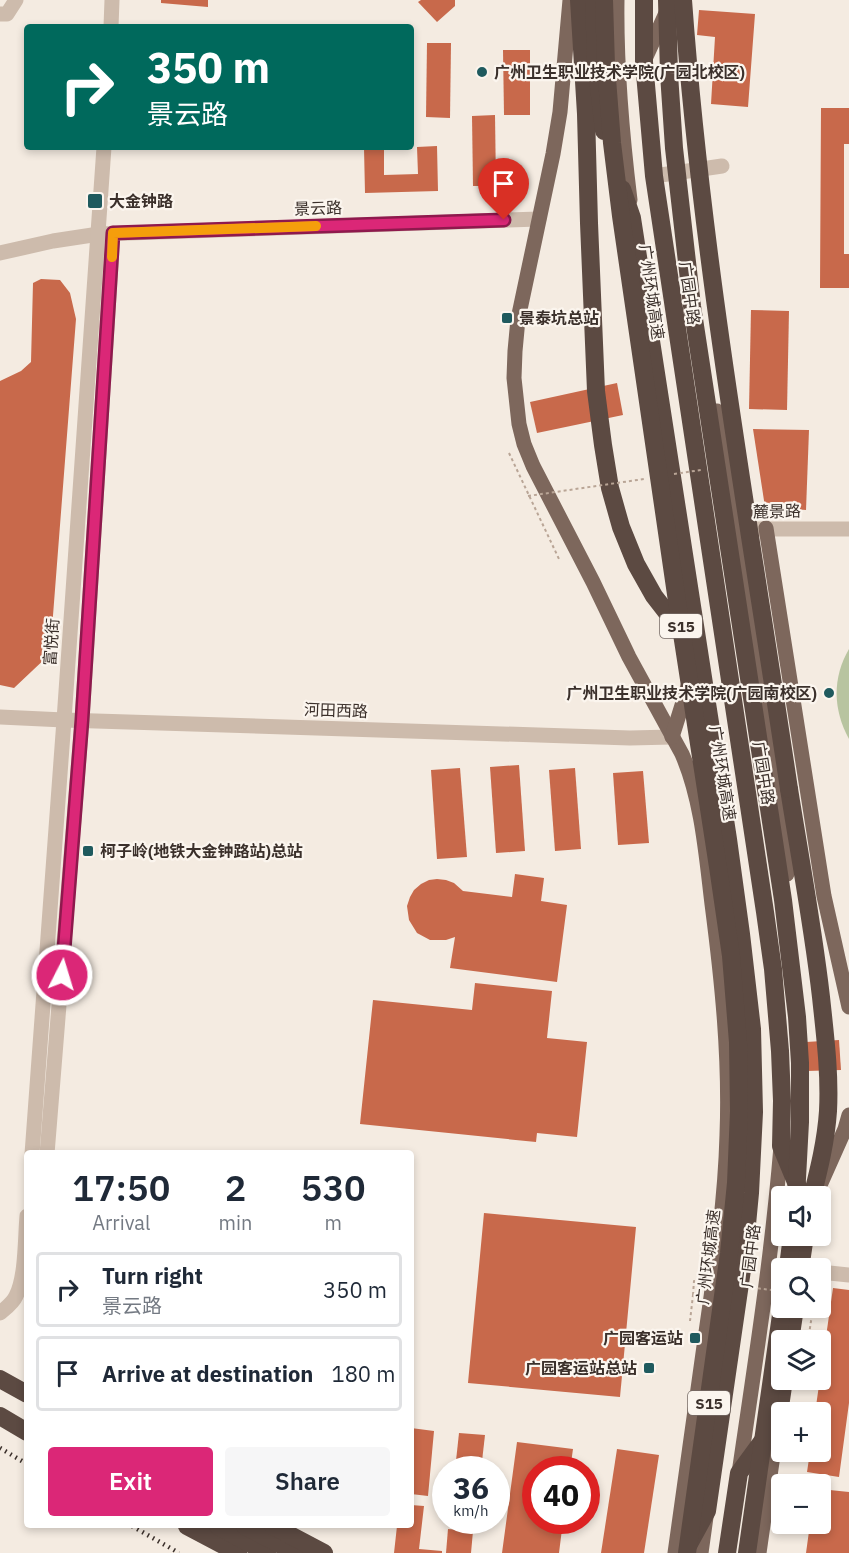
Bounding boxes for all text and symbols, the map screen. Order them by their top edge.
text: 350 m [147,40,270,95]
icon: right [48,48,126,126]
place label: 广州卫生职业技术学院(广园北校区) [494,62,745,82]
marker: 广州卫生职业技术学院(广园北校区) [475,65,489,79]
text: 景云路 [147,96,228,131]
pin [478,158,529,220]
icon: arrive [487,167,520,200]
place label: 大金钟路 [109,191,173,211]
marker: 大金钟路 [86,192,104,210]
street label: 景云路 [294,197,342,219]
street label: 广州环城高速 [635,243,669,341]
street label: 广园中路 [676,260,704,326]
place label: 景泰坑总站 [519,308,599,328]
marker: 景泰坑总站 [500,311,514,325]
street label: 麓景路 [753,501,801,521]
road number: S15 [660,614,702,638]
street label: 富悦街 [39,617,63,667]
place label: 广州卫生职业技术学院(广园南校区) [566,683,817,703]
marker: 广州卫生职业技术学院(广园南校区) [822,686,836,700]
street label: 河田西路 [304,699,368,721]
street label: 广州环城高速 [706,724,740,822]
street label: 广园中路 [749,740,779,806]
place label: 柯子岭(地铁大金钟路站)总站 [100,841,303,861]
marker: 柯子岭(地铁大金钟路站)总站 [81,844,95,858]
position arrow [30,943,94,1007]
text: 17:50 [72,1164,170,1211]
text: 2 [225,1164,246,1211]
text: 530 [301,1164,366,1211]
map controls [771,1186,831,1534]
button: sound [771,1186,831,1246]
street label: 广州环城高速 [692,1208,724,1306]
text: Arrival [92,1209,150,1236]
text: min [219,1209,252,1236]
text: m [324,1209,342,1236]
street label: 广园中路 [736,1223,764,1289]
button: search [771,1258,831,1318]
text: Turn right [102,1261,203,1290]
icon: right [51,1273,84,1306]
text: 350 m [323,1275,387,1304]
text: 景云路 [102,1292,162,1319]
place label: 广园客运站 [603,1328,683,1348]
button: layers [771,1330,831,1390]
marker: 广园客运站 [688,1331,702,1345]
icon: arrive [51,1357,84,1390]
place label: 广园客运站总站 [525,1358,637,1378]
text: Arrive at destination [102,1359,313,1388]
text: 180 m [331,1359,395,1388]
marker: 广园客运站总站 [642,1361,656,1375]
road number: S15 [688,1391,730,1415]
button: + [771,1402,831,1462]
button: Exit [48,1447,213,1516]
button: Share [225,1447,390,1516]
speed limit sign: 40 [522,1456,600,1534]
text: 36 [453,1468,489,1507]
button: − [771,1474,831,1534]
text: km/h [453,1501,489,1520]

